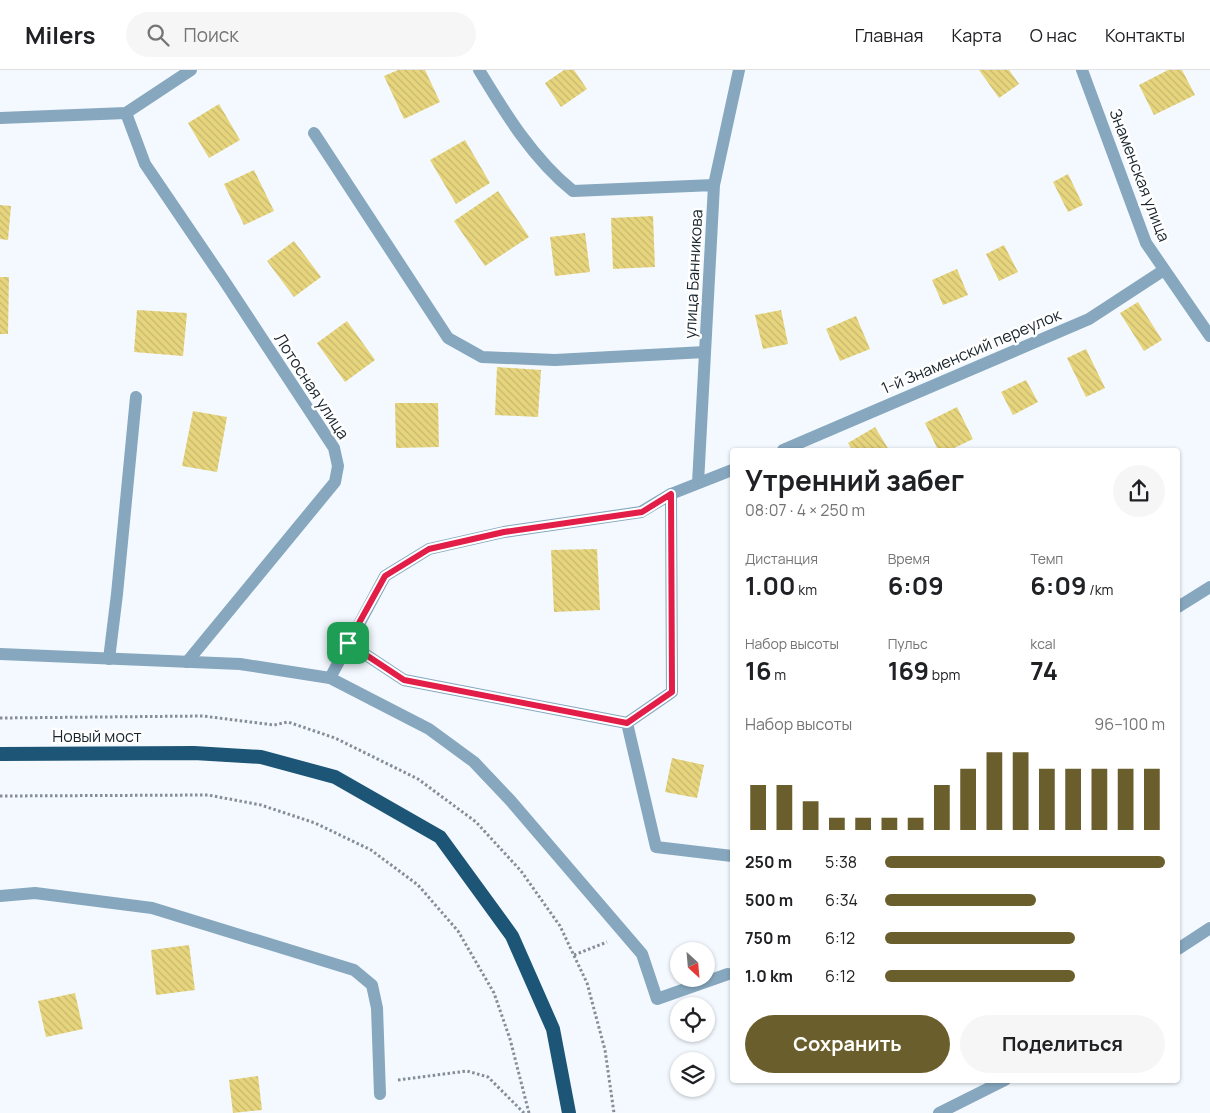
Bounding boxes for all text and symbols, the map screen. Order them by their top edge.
search box [126,12,476,57]
text: Milers [25,18,96,51]
icon: search [144,21,172,49]
text: Поиск [184,22,239,48]
text: Главная [855,23,924,47]
text: Карта [952,23,1002,47]
text: О нас [1030,23,1077,47]
text: Контакты [1105,23,1185,47]
street label: Знаменская улица [1105,105,1175,245]
street label: улица Банникова [679,209,707,339]
street label: 1-й Знаменский переулок [878,303,1065,399]
street label: Лотосная улица [269,329,355,443]
text: Утренний забег [745,461,964,499]
button: share [1113,465,1165,517]
text: 08:07 · 4 × 250 m [745,499,865,521]
text: Дистанция [745,549,818,568]
text: Время [888,549,930,568]
text: Темп [1030,549,1063,568]
text: 1.00 [745,568,795,603]
text: 6:09 [888,568,944,603]
text: 6:09 [1030,568,1086,603]
text: km [795,580,817,599]
text: /km [1086,580,1113,599]
pin [327,622,369,664]
icon: arrive [334,629,362,657]
text: Набор высоты [745,634,839,653]
text: Пульс [888,634,928,653]
text: kcal [1030,634,1056,653]
text: 16 [745,653,772,688]
text: 169 [888,653,929,688]
text: 74 [1030,653,1058,688]
text: m [772,665,786,684]
text: bpm [929,665,960,684]
text: Набор высоты [745,713,852,735]
text: 96–100 m [1094,713,1165,735]
street label: Новый мост [52,725,142,747]
text: 250 m [745,851,792,873]
text: 5:38 [825,851,857,873]
text: 500 m [745,889,793,911]
text: 6:34 [825,889,858,911]
text: 750 m [745,927,791,949]
text: 6:12 [825,927,855,949]
north arrow [670,942,715,988]
map controls [670,942,715,1097]
text: 1.0 km [745,965,793,987]
text: 6:12 [825,965,855,987]
button: locate [670,997,715,1042]
button: Сохранить [745,1015,950,1073]
button: Поделиться [960,1015,1165,1073]
button: layers [670,1052,715,1097]

